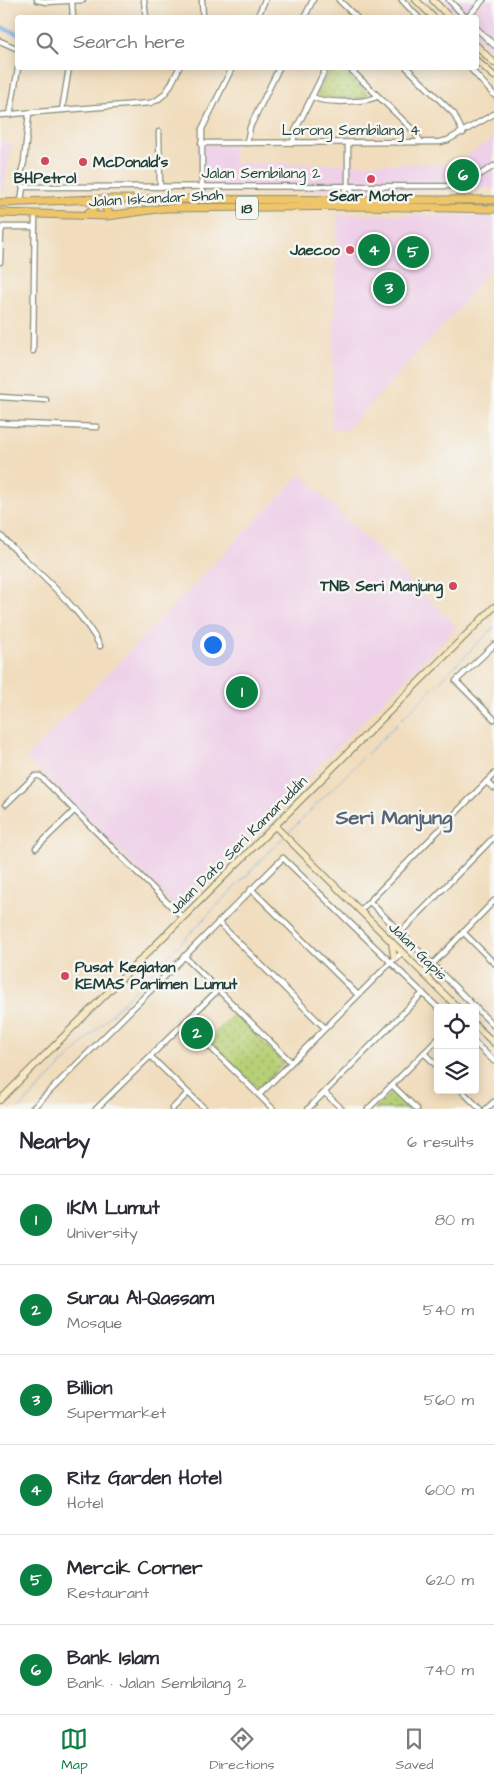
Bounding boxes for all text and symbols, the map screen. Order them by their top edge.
search box [15,15,479,70]
icon: search [33,29,61,57]
text: Search here [73,29,185,56]
street label: Lorong Sembilang 4 [282,120,420,142]
place label: McDonald's [93,152,169,173]
marker: BHPetrol [39,155,51,167]
marker: McDonald's [77,156,89,168]
pin: 6 [447,156,479,194]
street label: Jalan Sembilang 2 [201,163,321,185]
place label: BHPetrol [14,168,77,189]
marker: Sear Motor [365,173,377,185]
street label: Jalan Iskandar Shah [88,184,225,213]
place label: Sear Motor [328,186,413,207]
road number: 18 [236,197,258,220]
pin: 4 [358,231,390,269]
pin: 5 [397,233,429,271]
place label: Jaecoo [289,240,341,261]
marker: Jaecoo [344,244,356,256]
pin: 3 [373,269,405,307]
place label: TNB Seri Manjung [319,576,443,599]
marker: TNB Seri Manjung [447,580,459,592]
your location [200,632,226,658]
pin: 1 [226,673,258,711]
street label: Jalan Dato Seri Kamaruddin [164,771,313,919]
district label: Seri Manjung [335,804,453,833]
street label: Jalan Gapis [384,917,452,986]
place label: Pusat Kegiatan KEMAS Parlimen Lumut [75,957,238,995]
marker: Pusat Kegiatan KEMAS Parlimen Lumut [59,970,71,982]
map controls [434,1004,479,1094]
button: locate [434,1004,479,1049]
pin: 2 [181,1014,213,1052]
button: layers [434,1049,479,1094]
text: Nearby [20,1127,90,1156]
text: 6 results [407,1131,474,1153]
text: IKM Lumut [67,1195,160,1222]
text: 1 [35,1209,37,1231]
text: 80 m [435,1209,474,1231]
text: University [67,1222,138,1244]
text: Surau Al-Qassam [67,1285,214,1312]
text: 2 [31,1299,41,1321]
text: 540 m [423,1299,474,1321]
text: Mosque [67,1312,122,1334]
text: Billion [67,1375,112,1402]
text: 3 [32,1389,40,1411]
text: 560 m [424,1389,474,1411]
text: Supermarket [67,1402,166,1424]
text: Ritz Garden Hotel [67,1465,222,1492]
text: 4 [31,1479,41,1501]
text: 600 m [425,1479,474,1501]
text: Hotel [67,1492,103,1514]
text: Mercik Corner [67,1555,203,1582]
text: 5 [30,1569,42,1591]
text: 620 m [426,1569,474,1591]
text: Restaurant [67,1582,149,1604]
text: Bank Islam [67,1645,159,1672]
text: 6 [31,1659,41,1681]
text: 740 m [424,1659,474,1681]
text: Bank · Jalan Sembilang 2 [67,1672,246,1694]
tab: Map [60,1725,88,1775]
tab: Directions [209,1725,274,1775]
tab: Saved [395,1725,434,1775]

